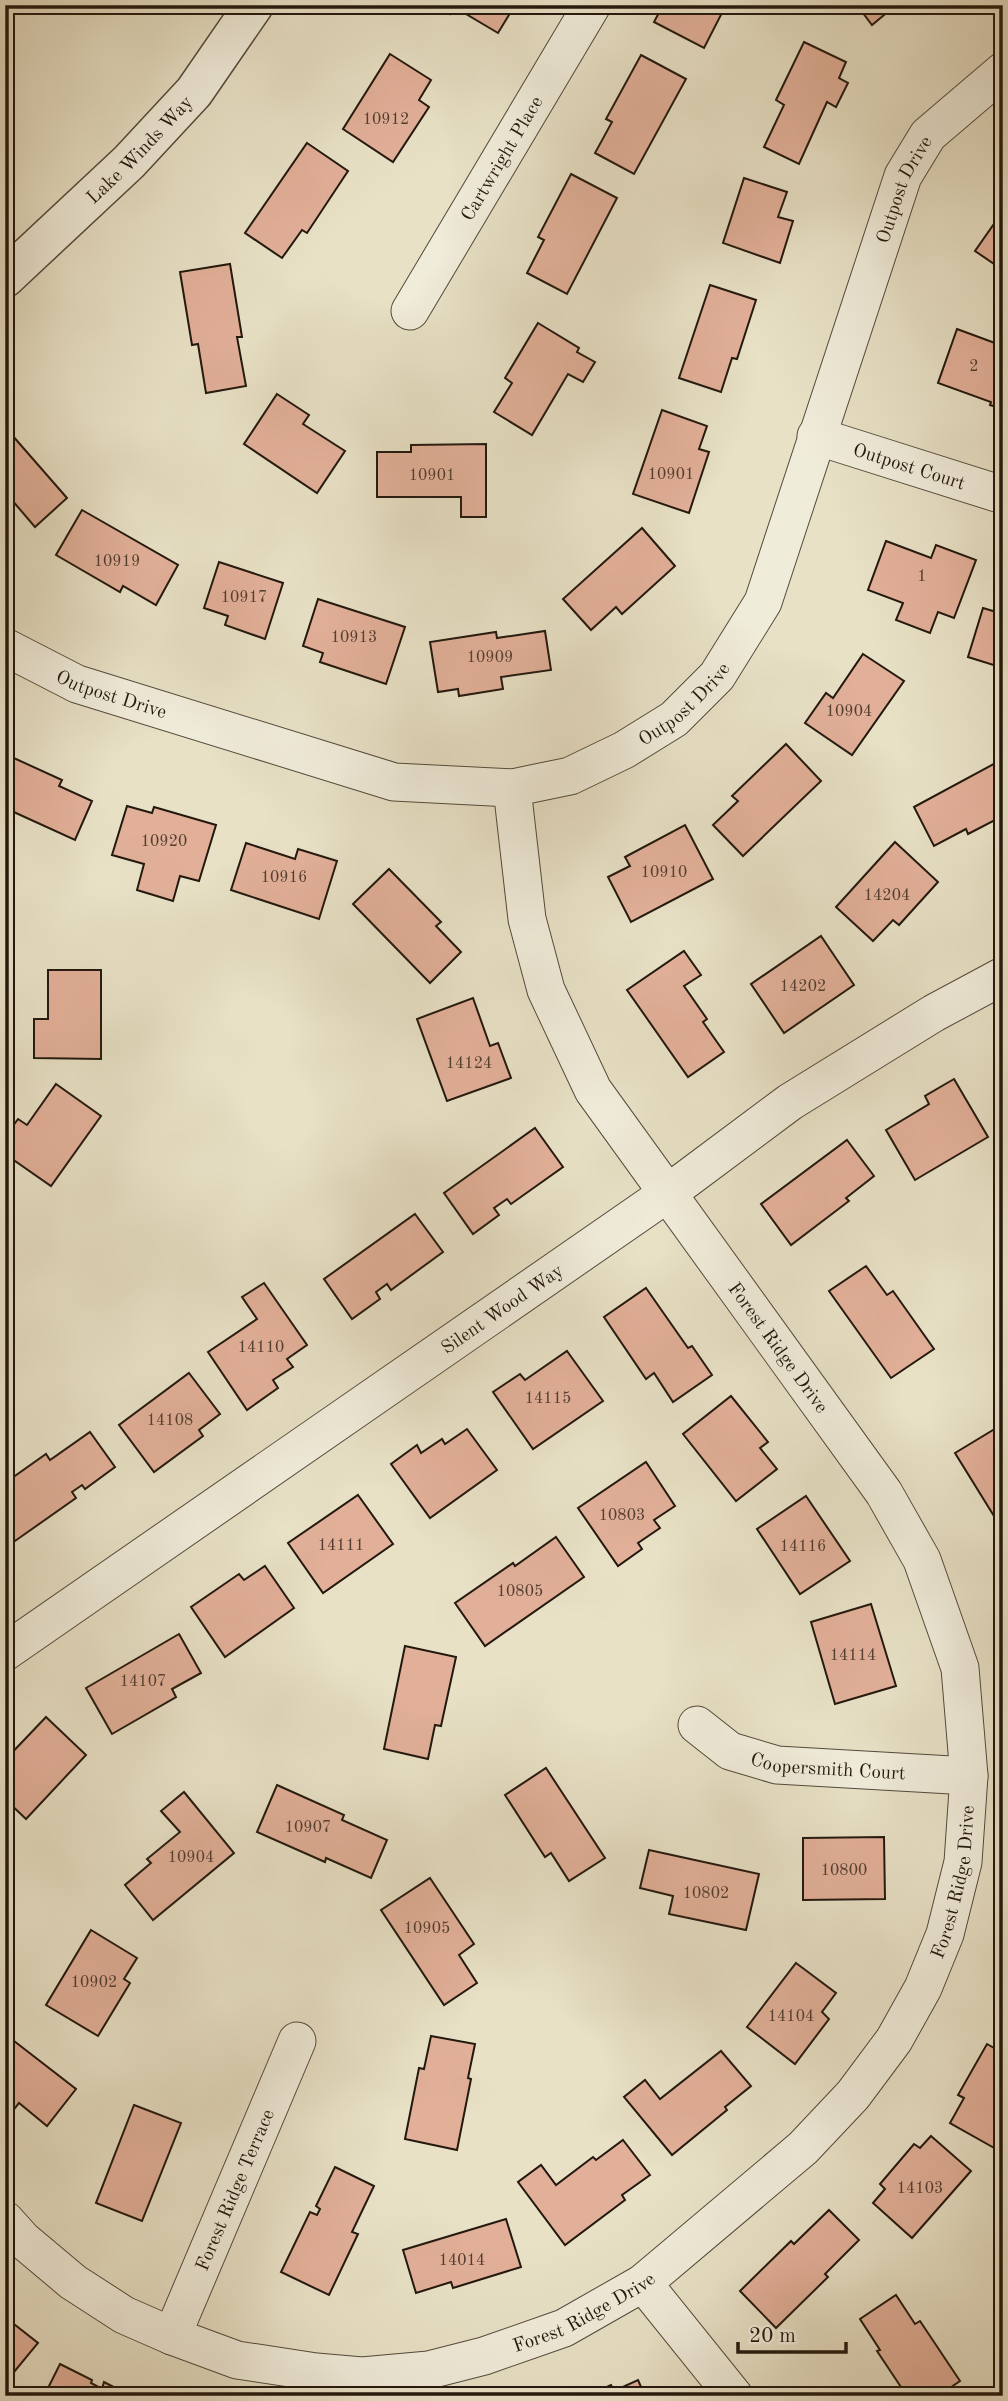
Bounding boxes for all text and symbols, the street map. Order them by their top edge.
street label: Lake Winds Way [84,93,197,208]
street label: Cartwright Place [459,94,547,225]
house number: 10912 [363,112,409,128]
street label: Outpost Drive [875,134,937,246]
house number: 2 [969,359,979,375]
street label: Outpost Court [850,441,967,494]
house number: 10901 [648,467,694,483]
house number: 10901 [409,468,455,484]
house number: 10919 [94,554,140,570]
house number: 1 [917,569,927,585]
house number: 10917 [221,590,267,606]
house number: 10913 [331,630,377,646]
house number: 10909 [467,650,513,666]
street label: Outpost Drive [636,660,735,751]
street label: Outpost Drive [52,668,169,723]
house number: 10904 [826,704,872,720]
house number: 10920 [141,834,187,850]
house number: 10910 [641,865,687,881]
house number: 10916 [261,870,307,886]
house number: 14204 [864,888,910,904]
house number: 14202 [780,979,826,995]
house number: 14124 [446,1056,492,1072]
street label: Silent Wood Way [439,1262,567,1359]
street label: Forest Ridge Drive [723,1280,831,1417]
house number: 14110 [238,1340,284,1356]
house number: 14115 [525,1391,571,1407]
house number: 14108 [147,1413,193,1429]
house number: 10803 [599,1508,645,1524]
house number: 14111 [318,1538,364,1554]
house number: 14116 [780,1539,826,1555]
house number: 10805 [497,1584,543,1600]
house number: 14114 [830,1648,876,1664]
house number: 14107 [120,1674,166,1690]
street label: Coopersmith Court [748,1751,906,1784]
street label: Forest Ridge Drive [929,1805,979,1962]
house number: 10907 [285,1820,331,1836]
house number: 10904 [168,1850,214,1866]
house number: 10800 [821,1863,867,1879]
house number: 10802 [683,1886,729,1902]
house number: 10905 [404,1921,450,1937]
house number: 10902 [71,1975,117,1991]
house number: 14104 [768,2009,814,2025]
street label: Forest Ridge Terrace [194,2107,279,2274]
house number: 14103 [897,2181,943,2197]
house number: 14014 [439,2253,485,2269]
street label: Forest Ridge Drive [511,2270,660,2357]
scale bar [738,2310,847,2354]
text: 20 m [749,2326,796,2347]

